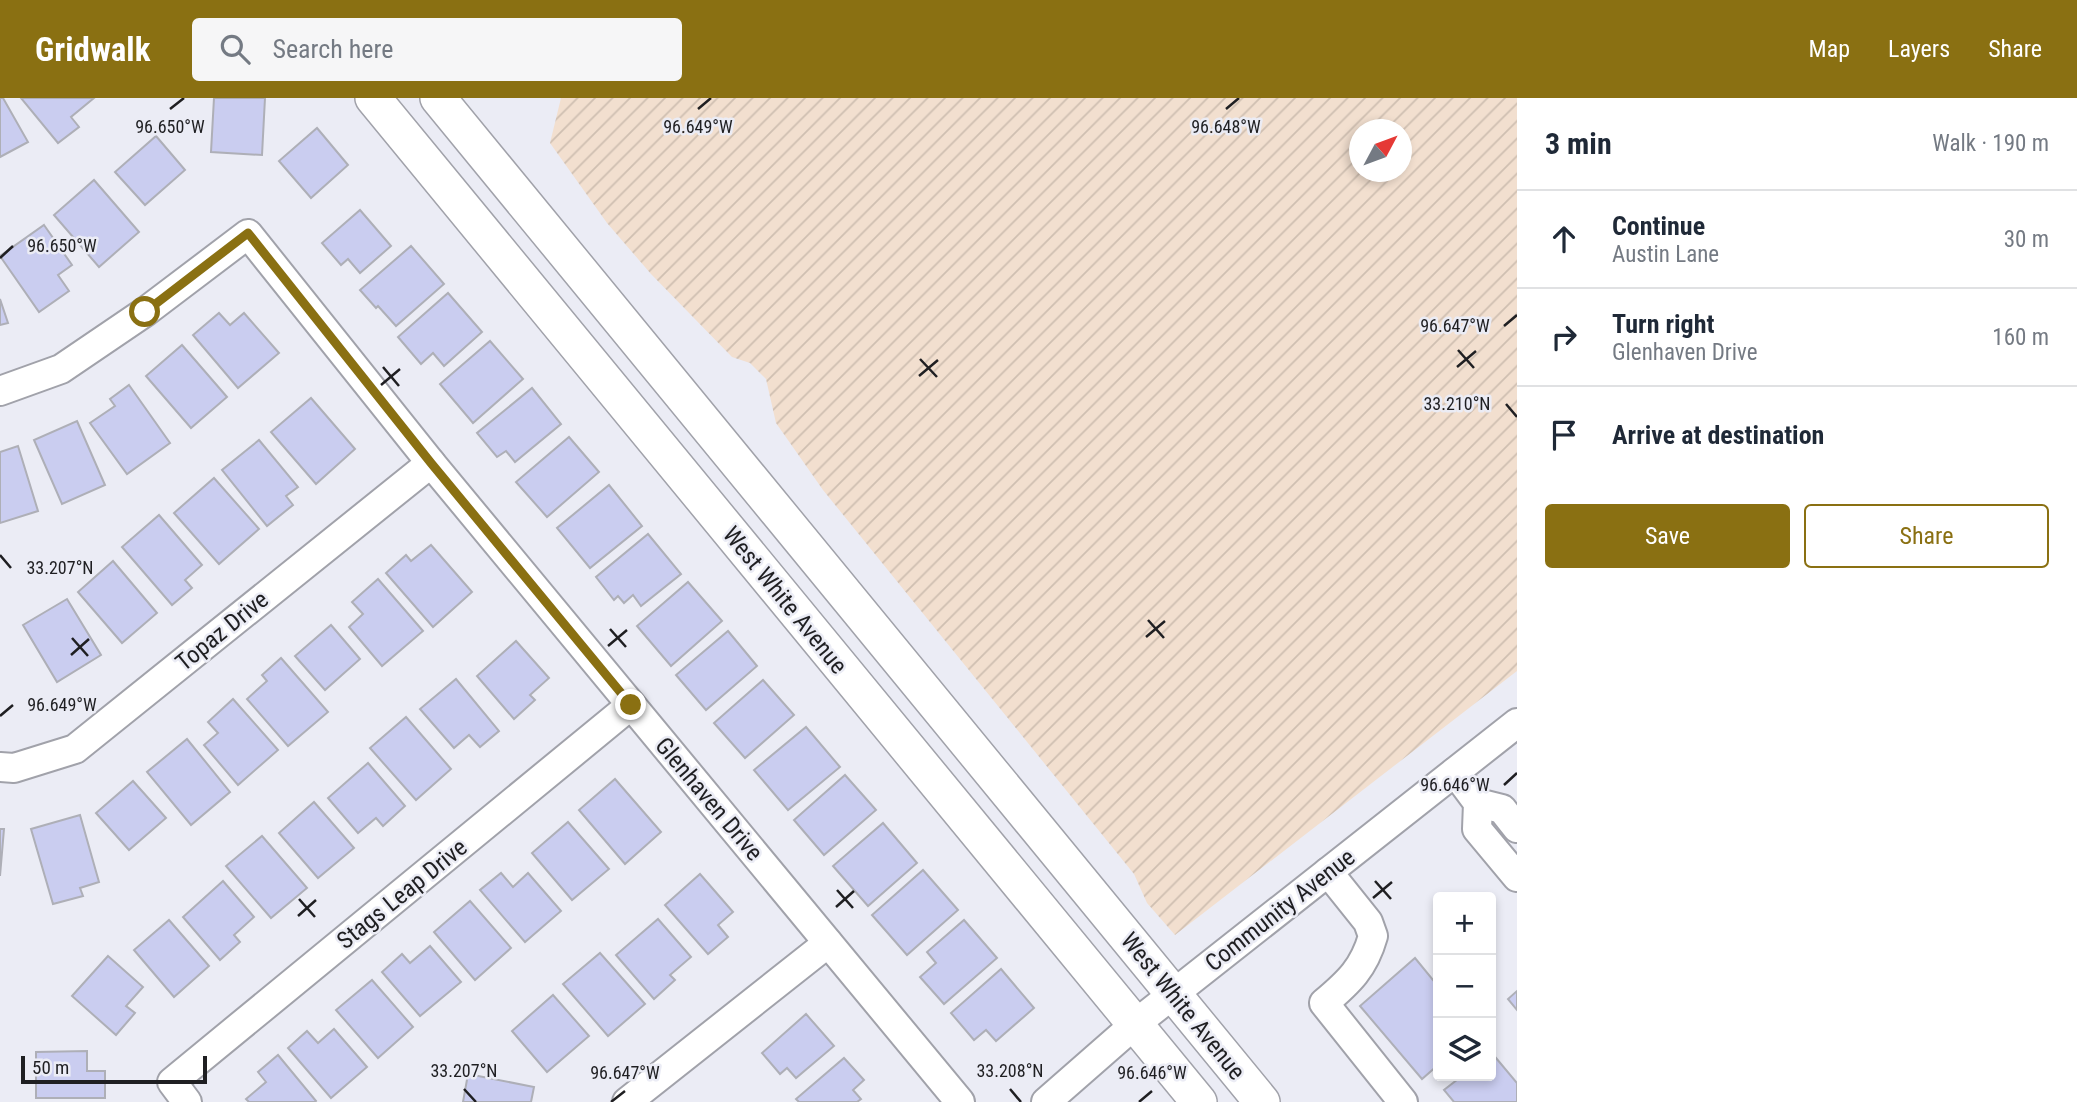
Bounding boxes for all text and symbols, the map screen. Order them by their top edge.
search box [192,18,682,81]
text: Gridwalk [35,30,150,69]
icon: search [216,30,254,68]
text: Search here [272,34,393,64]
text: Map [1809,35,1850,63]
text: Layers [1888,35,1950,63]
text: Share [1988,35,2042,63]
text: 96.650°W [135,116,205,137]
text: 96.649°W [663,116,733,137]
text: 96.648°W [1191,116,1261,137]
north arrow [1349,119,1412,182]
text: 3 min [1545,126,1612,161]
text: Walk · 190 m [1932,130,2049,157]
text: Continue [1612,211,1705,241]
icon: ahead [1545,220,1583,258]
text: 30 m [2004,226,2049,253]
text: 96.650°W [27,235,97,256]
text: Austin Lane [1612,241,1719,268]
route start [129,296,160,327]
text: Turn right [1612,309,1714,339]
text: 96.647°W [1420,315,1490,336]
icon: right [1545,318,1583,356]
text: 160 m [1992,324,2049,351]
text: Glenhaven Drive [1612,339,1758,366]
text: 33.210°N [1423,393,1491,414]
icon: arrive [1545,416,1583,454]
text: Arrive at destination [1612,420,1824,450]
button: Save [1545,504,1790,568]
button: Share [1804,504,2049,568]
street label: West White Avenue [717,521,853,679]
text: 33.207°N [26,557,94,578]
street label: Topaz Drive [170,585,274,677]
route end [615,689,646,720]
text: 96.649°W [27,694,97,715]
street label: Glenhaven Drive [649,732,769,866]
text: 96.646°W [1420,774,1490,795]
street label: Stags Leap Drive [332,833,472,955]
street label: Community Avenue [1200,843,1360,977]
map controls [1433,892,1496,1081]
button: + [1433,892,1496,955]
street label: West White Avenue [1115,927,1251,1085]
button: − [1433,955,1496,1018]
button: layers [1433,1018,1496,1081]
scale bar [21,1053,206,1085]
text: 50 m [32,1056,69,1079]
text: 33.207°N [430,1060,498,1081]
text: 33.208°N [976,1060,1044,1081]
text: 96.647°W [590,1062,660,1083]
text: 96.646°W [1117,1062,1187,1083]

